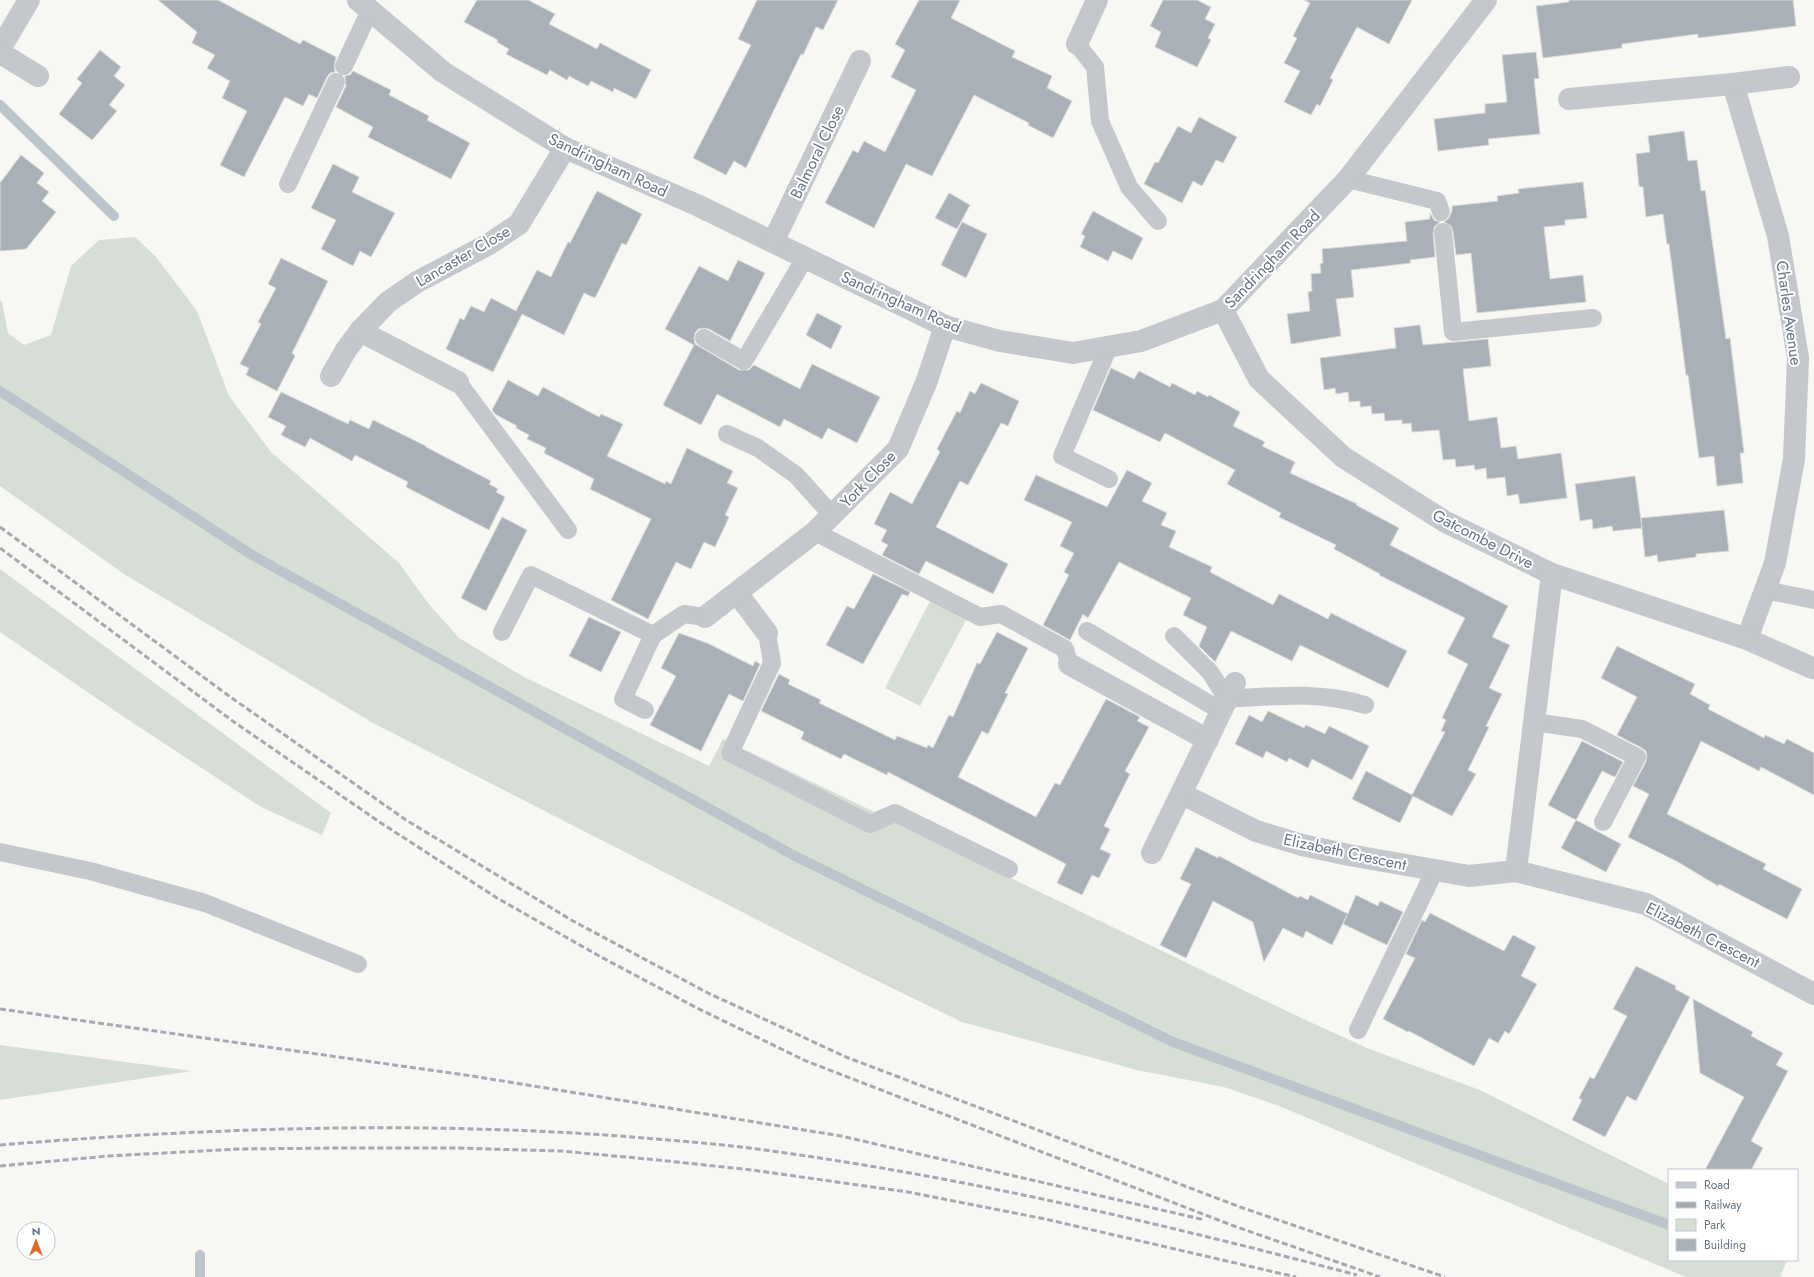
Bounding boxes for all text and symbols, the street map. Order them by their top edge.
street label: Balmoral Close [784,101,850,203]
street label: Sandringham Road [545,127,671,203]
street label: Sandringham Road [1219,205,1325,313]
street label: Lancaster Close [412,220,514,292]
street label: Charles Avenue [1770,259,1808,367]
street label: Sandringham Road [837,265,965,339]
street label: York Close [835,445,901,513]
street label: Gatcombe Drive [1429,504,1537,574]
street label: Elizabeth Crescent [1281,828,1409,876]
street label: Elizabeth Crescent [1642,896,1764,974]
legend [1668,1169,1798,1261]
text: Road [1704,1176,1730,1194]
text: Railway [1704,1196,1742,1214]
text: Park [1704,1216,1726,1234]
north arrow [16,1221,56,1261]
text: N [32,1223,40,1239]
text: Building [1704,1236,1746,1254]

